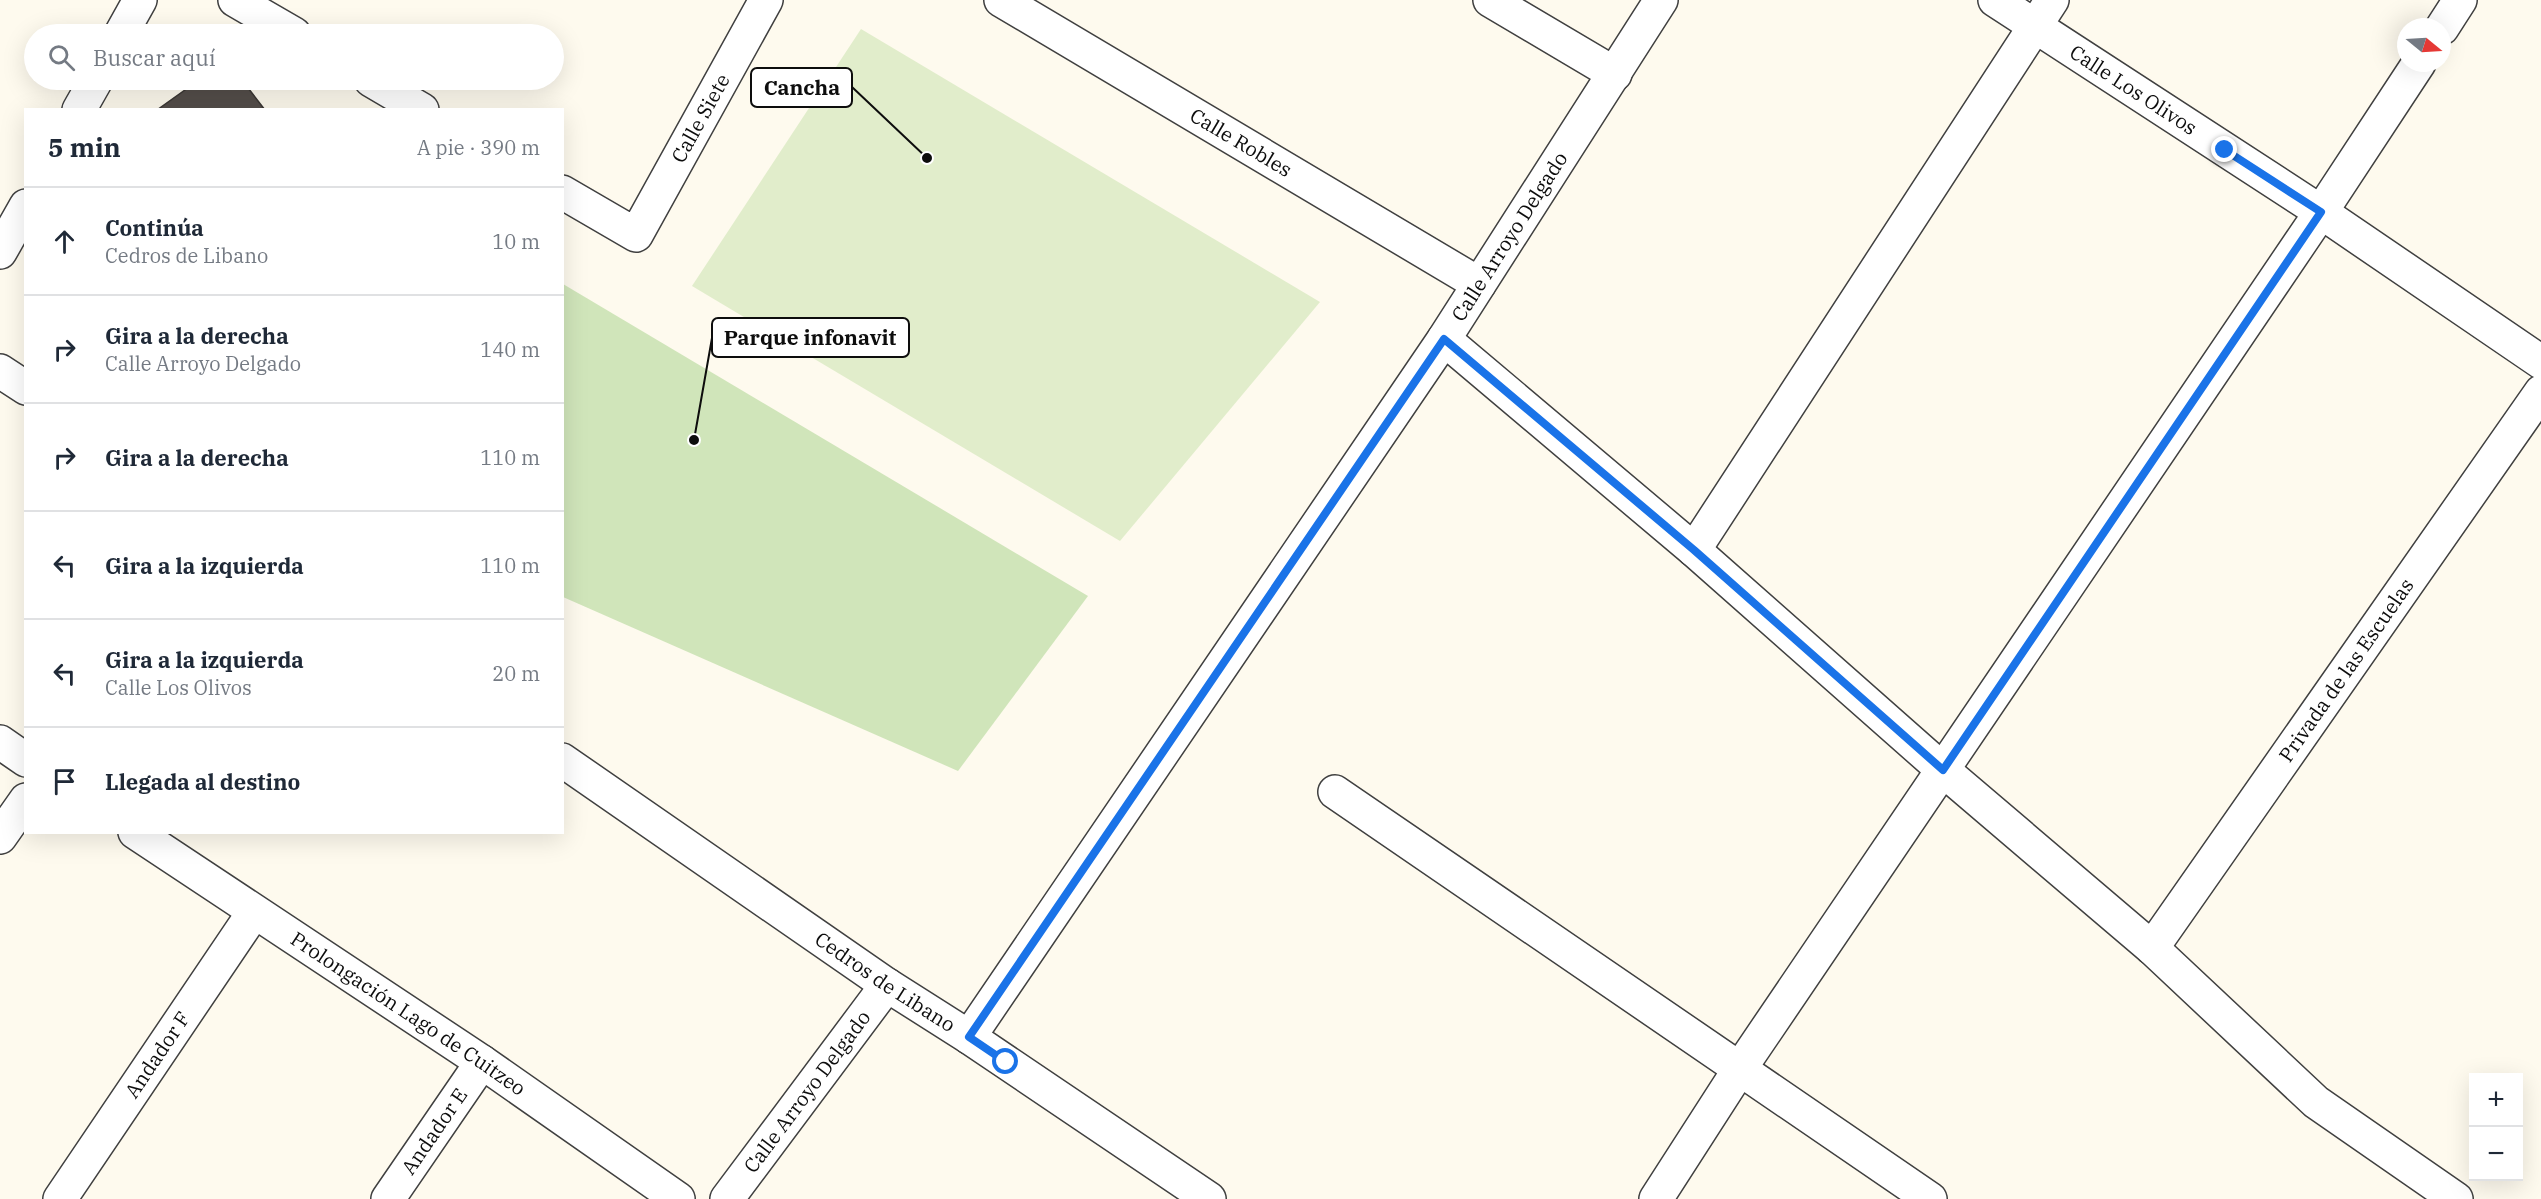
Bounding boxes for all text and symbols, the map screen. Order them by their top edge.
north arrow [2397,18,2451,72]
search box [24,24,564,90]
street label: Calle Los Olivos [2065,38,2203,141]
icon: search [45,41,78,74]
text: Buscar aquí [93,43,216,72]
callout: Cancha [751,68,852,107]
street label: Calle Siete [665,69,736,167]
text: Cancha [764,73,840,101]
street label: Calle Robles [1185,101,1297,183]
text: 5 min [48,130,121,164]
text: A pie · 390 m [417,134,540,161]
route end [2211,136,2237,162]
street label: Calle Arroyo Delgado [1445,146,1573,326]
text: Continúa [105,213,204,242]
icon: ahead [48,225,81,258]
text: 10 m [492,228,540,255]
text: Cedros de Libano [105,242,268,269]
callout: Parque infonavit [712,318,909,357]
text: Gira a la derecha [105,321,289,350]
text: Parque infonavit [724,323,897,351]
icon: right [48,333,81,366]
text: 140 m [480,336,540,363]
text: Calle Arroyo Delgado [105,350,301,377]
icon: right [48,441,81,474]
text: Gira a la derecha [105,443,289,472]
text: 110 m [480,444,540,471]
icon: left [48,549,81,582]
text: Gira a la izquierda [105,551,304,580]
text: 110 m [480,552,540,579]
street label: Privada de las Escuelas [2272,573,2420,767]
text: Gira a la izquierda [105,645,304,674]
icon: left [48,657,81,690]
text: 20 m [492,660,540,687]
text: Calle Los Olivos [105,674,252,701]
icon: arrive [48,765,81,798]
text: Llegada al destino [105,767,300,796]
street label: Prolongación Lago de Cuitzeo [286,925,531,1102]
street label: Cedros de Libano [810,925,961,1038]
street label: Calle Arroyo Delgado [737,1005,876,1178]
street label: Andador F [118,1006,196,1103]
route start [992,1048,1018,1074]
map controls [2469,1073,2523,1181]
button: + [2469,1073,2523,1127]
street label: Andador E [395,1082,473,1180]
button: − [2469,1127,2523,1181]

